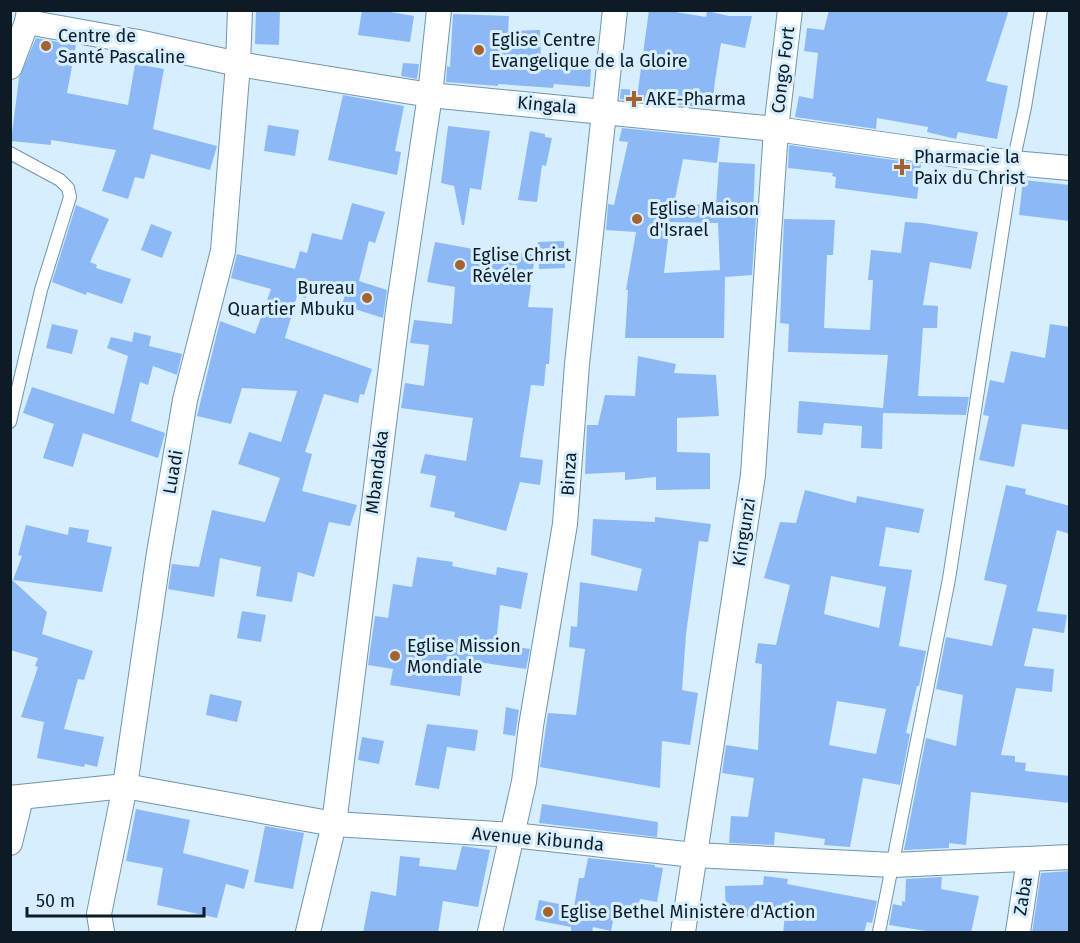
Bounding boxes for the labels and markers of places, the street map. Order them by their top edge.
place label: Centre de Santé Pascaline [58,25,185,68]
place label: Eglise Centre Evangelique de la Gloire [491,29,688,72]
marker: Centre de Santé Pascaline [39,39,53,53]
marker: Eglise Centre Evangelique de la Gloire [472,43,486,57]
place label: AKE-Pharma [646,88,746,110]
marker: AKE-Pharma [627,92,641,106]
place label: Pharmacie la Paix du Christ [914,146,1026,189]
marker: Pharmacie la Paix du Christ [895,160,909,174]
place label: Eglise Maison d'Israel [649,198,759,241]
marker: Eglise Maison d'Israel [630,212,644,226]
place label: Eglise Christ Révéler [472,244,572,287]
marker: Eglise Christ Révéler [453,258,467,272]
place label: Bureau Quartier Mbuku [228,277,355,320]
marker: Bureau Quartier Mbuku [360,291,374,305]
place label: Eglise Mission Mondiale [407,635,521,678]
marker: Eglise Mission Mondiale [388,649,402,663]
place label: Eglise Bethel Ministère d'Action [560,901,815,923]
marker: Eglise Bethel Ministère d'Action [541,905,555,919]

